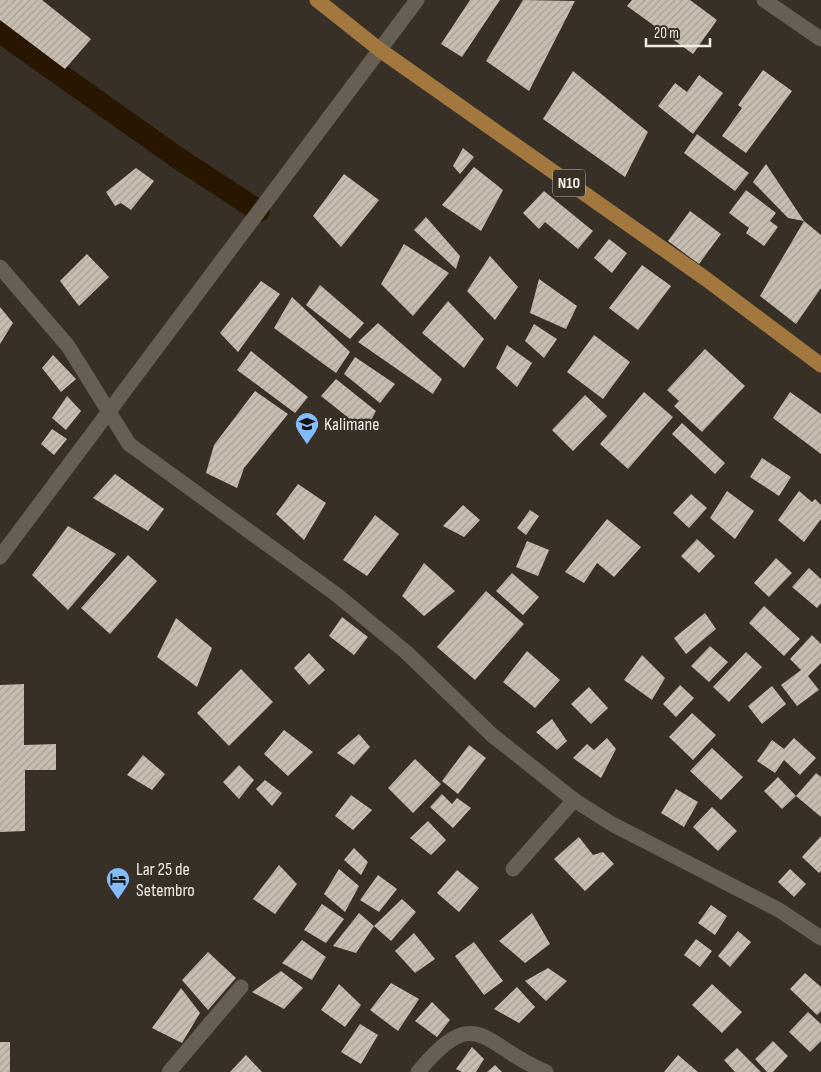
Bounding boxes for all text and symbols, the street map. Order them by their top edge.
scale bar [646,15,710,47]
text: 20 m [654,24,679,43]
road number: N10 [553,170,585,197]
school or university icon: Kalimane [294,411,320,445]
place label: Kalimane [324,414,379,435]
place label: Lar 25 de Setembro [136,859,195,901]
hotel icon: Lar 25 de Setembro [105,866,131,900]

